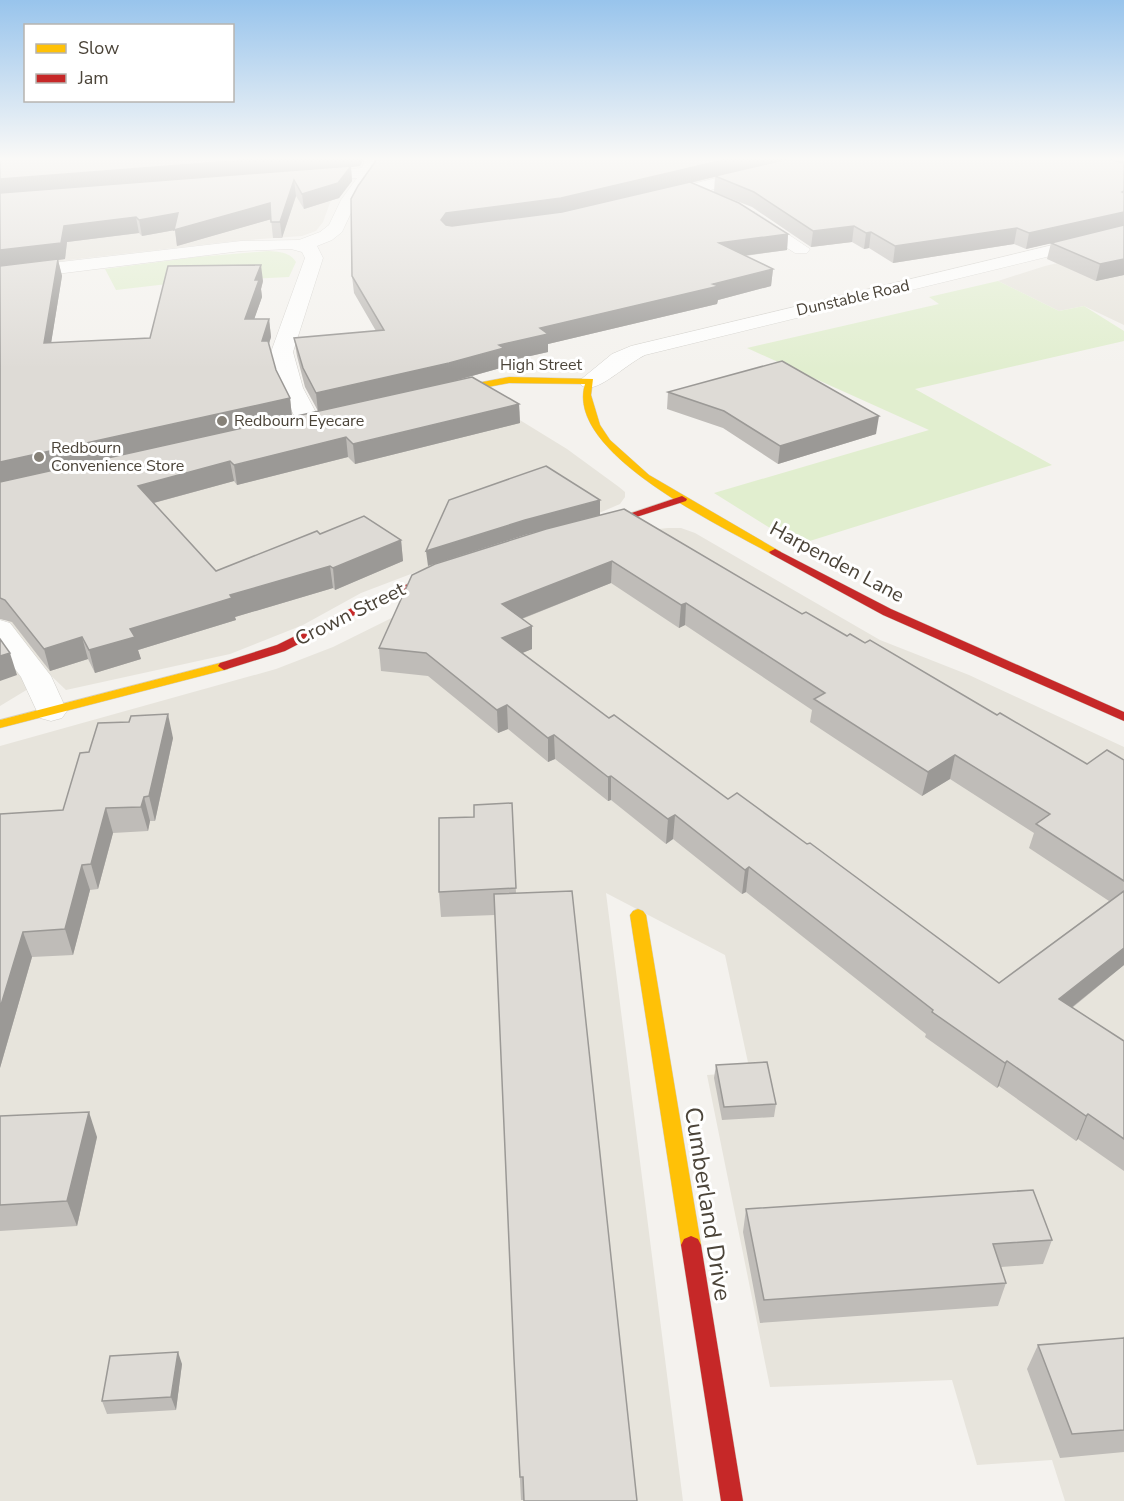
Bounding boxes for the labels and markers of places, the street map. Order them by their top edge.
place label: Redbourn Eyecare [234,410,364,432]
marker: Redbourn Eyecare [215,414,229,428]
place label: Redbourn Convenience Store [51,437,184,477]
marker: Redbourn Convenience Store [32,450,46,464]

